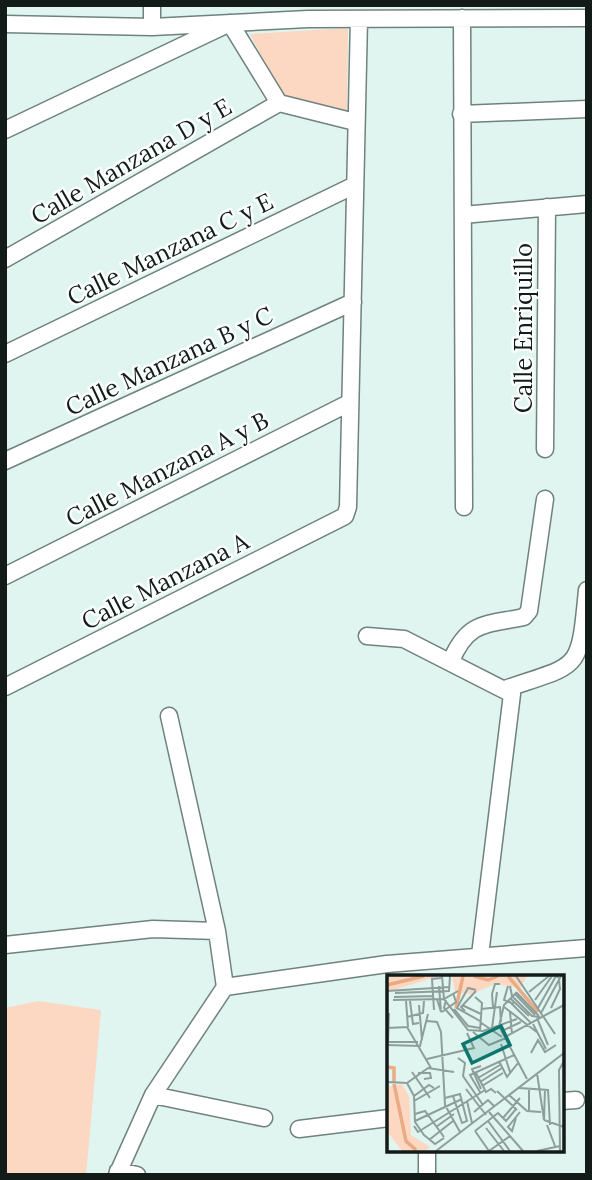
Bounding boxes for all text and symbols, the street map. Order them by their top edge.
street label: Calle Manzana D y E [25,91,237,231]
street label: Calle Manzana C y E [62,186,278,312]
street label: Calle Enriquillo [508,243,539,413]
street label: Calle Manzana B y C [60,299,278,423]
street label: Calle Manzana A y B [60,404,274,534]
street label: Calle Manzana A [76,525,255,636]
inset map [387,975,564,1152]

